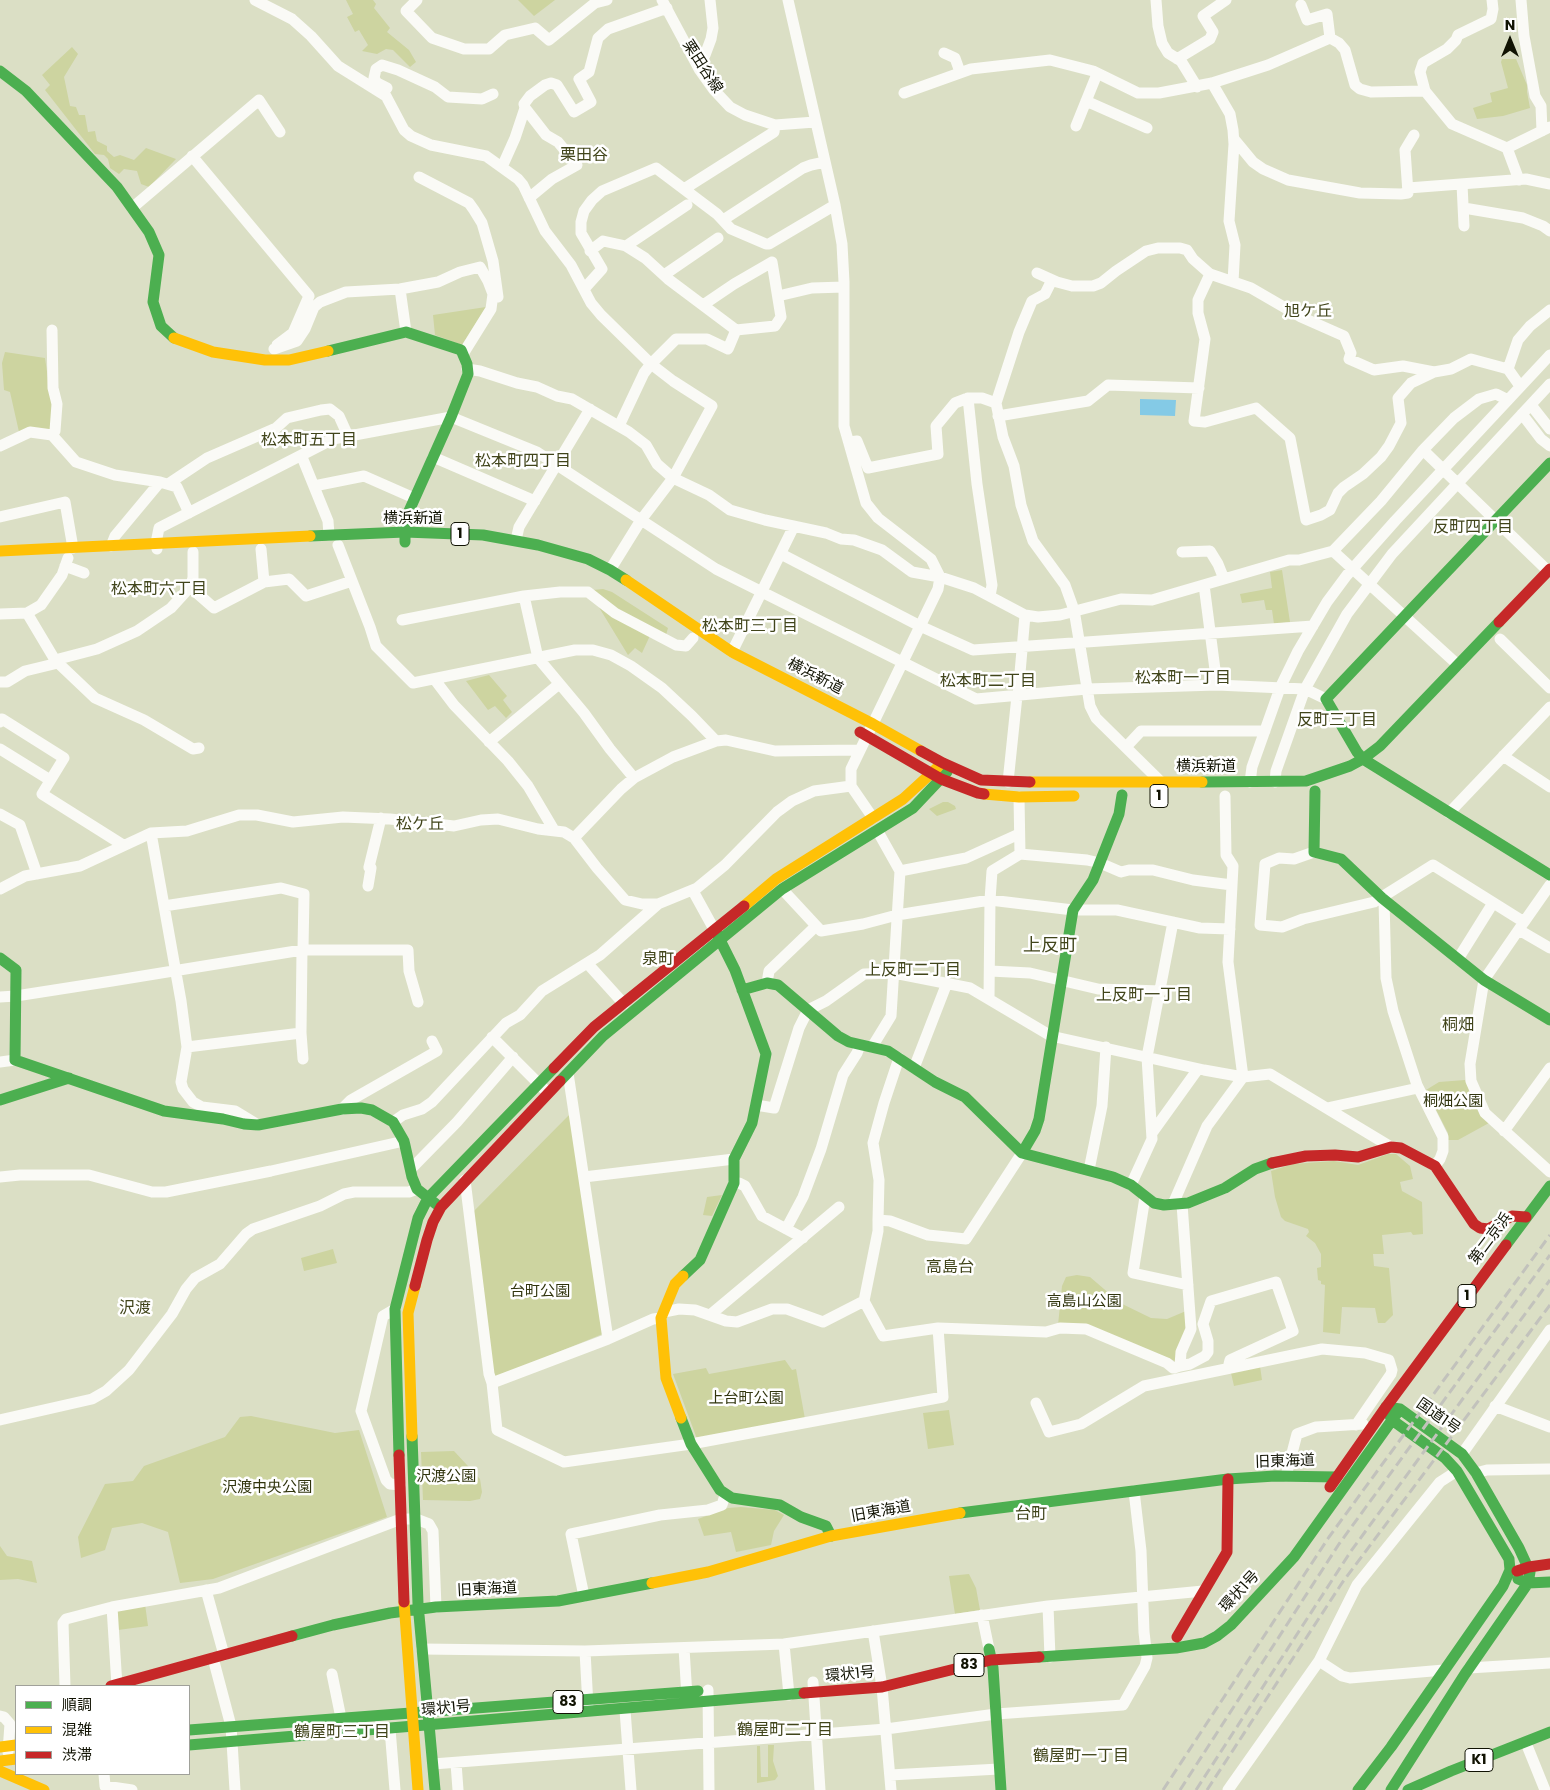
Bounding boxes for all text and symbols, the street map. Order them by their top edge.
north arrow [1485,15,1535,65]
text: N [1505,15,1515,35]
street label: 栗田谷線 [678,37,726,97]
district label: 栗田谷 [560,146,608,166]
district label: 旭ケ丘 [1284,302,1332,322]
district label: 松本町五丁目 [261,431,357,451]
district label: 松本町四丁目 [475,452,571,472]
street label: 横浜新道 [383,510,443,528]
district label: 反町四丁目 [1433,518,1513,538]
road number: 1 [451,522,469,546]
district label: 松本町六丁目 [111,580,207,600]
district label: 松本町三丁目 [702,617,798,637]
street label: 横浜新道 [784,655,846,699]
district label: 松本町一丁目 [1135,669,1231,689]
district label: 松本町二丁目 [940,672,1036,692]
district label: 反町三丁目 [1297,711,1377,731]
street label: 横浜新道 [1176,758,1236,776]
road number: 1 [1150,784,1168,808]
district label: 松ケ丘 [396,815,444,835]
district label: 上反町 [1023,935,1077,957]
district label: 泉町 [642,950,674,970]
district label: 上反町二丁目 [865,961,961,981]
district label: 上反町一丁目 [1096,986,1192,1006]
district label: 桐畑 [1442,1016,1474,1036]
park label: 桐畑公園 [1423,1093,1483,1111]
street label: 第二京浜 [1466,1210,1516,1268]
district label: 高島台 [926,1258,974,1278]
park label: 台町公園 [510,1283,570,1301]
road number: 1 [1458,1284,1476,1308]
park label: 高島山公園 [1047,1293,1121,1311]
district label: 沢渡 [119,1299,151,1319]
park label: 上台町公園 [709,1390,783,1408]
street label: 国道1号 [1412,1395,1464,1439]
street label: 旧東海道 [1255,1452,1315,1472]
park label: 沢渡公園 [416,1468,476,1486]
park label: 沢渡中央公園 [222,1479,312,1497]
street label: 旧東海道 [850,1498,912,1526]
district label: 台町 [1015,1505,1047,1525]
street label: 環状1号 [1216,1568,1264,1616]
street label: 旧東海道 [457,1579,517,1601]
road number: 83 [954,1654,984,1676]
street label: 環状1号 [824,1664,876,1686]
legend [15,1685,190,1775]
road number: 83 [553,1690,583,1714]
text: 順調 [62,1694,92,1715]
street label: 環状1号 [420,1698,472,1720]
text: 混雑 [62,1719,92,1740]
district label: 鶴屋町二丁目 [737,1721,833,1741]
district label: 鶴屋町三丁目 [294,1723,390,1743]
text: 渋滞 [62,1744,92,1765]
district label: 鶴屋町一丁目 [1033,1747,1129,1767]
road number: K1 [1465,1748,1493,1772]

